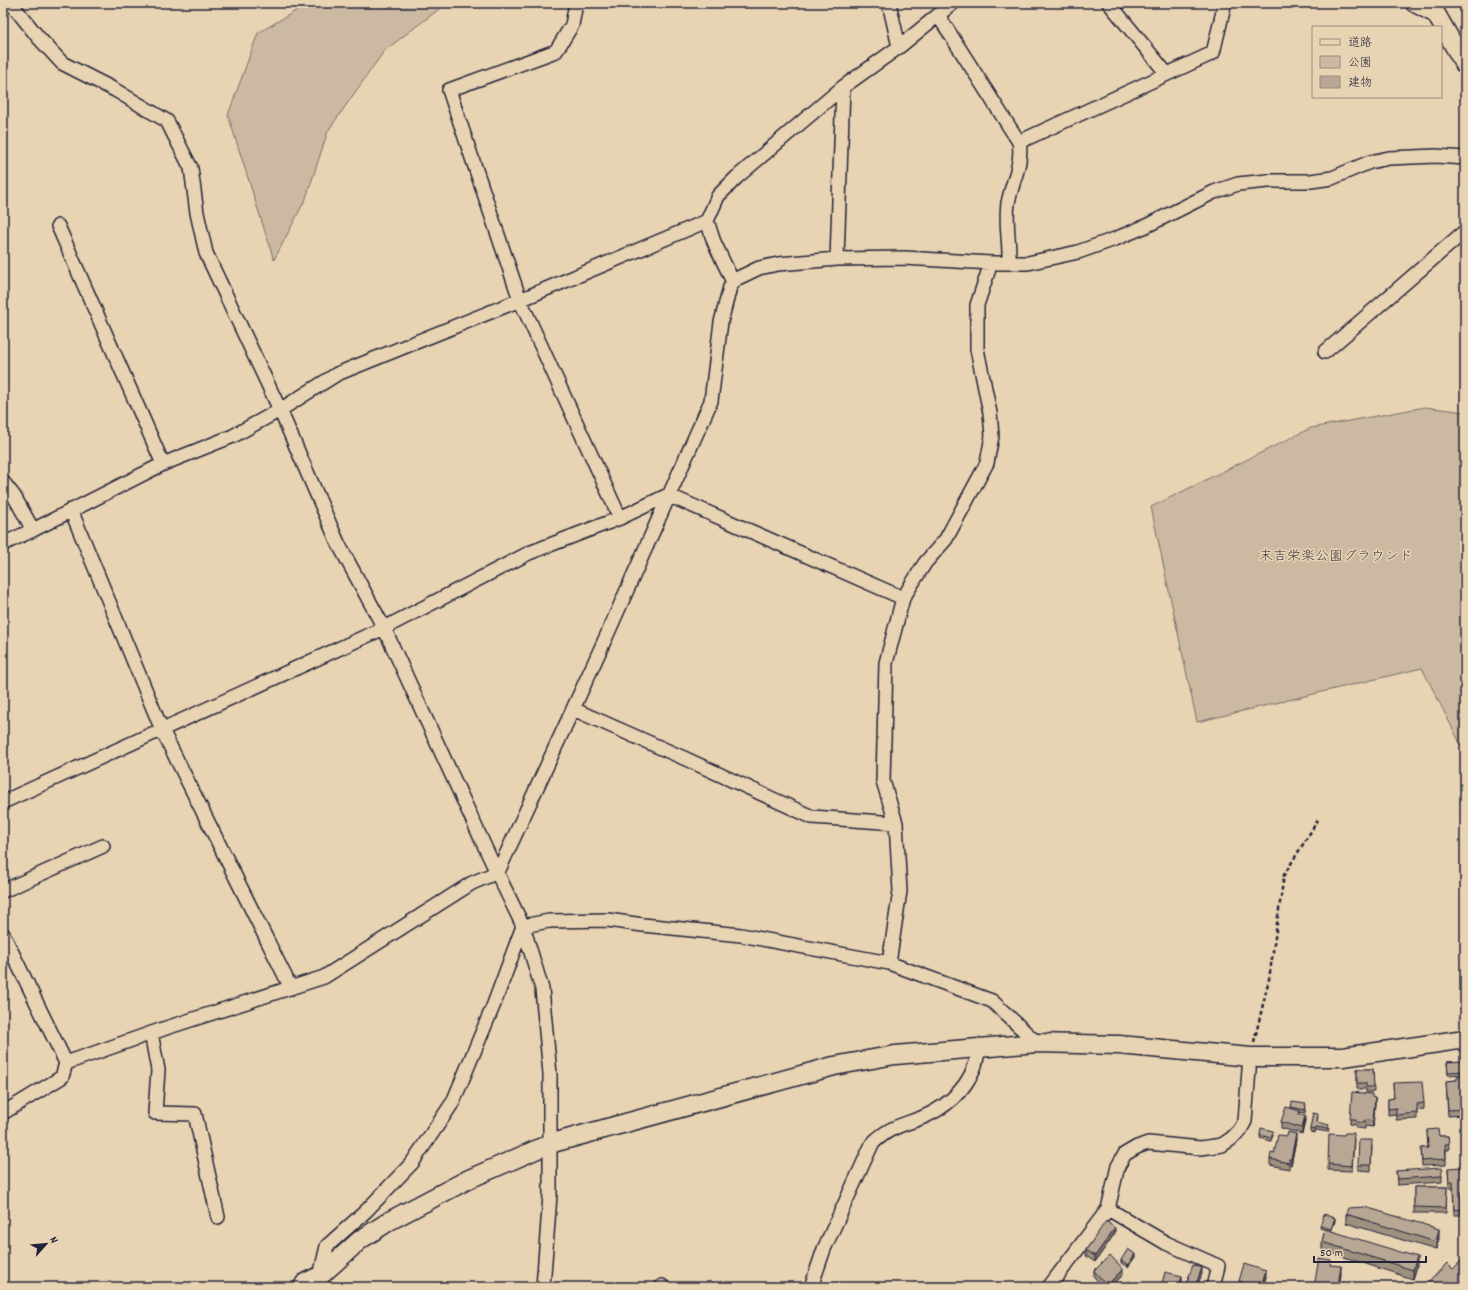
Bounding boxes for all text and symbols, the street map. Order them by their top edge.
legend [1312,26,1442,98]
text: 道路 [1348,35,1372,52]
text: 公園 [1348,55,1372,72]
text: 建物 [1348,75,1372,92]
park label: 末吉栄楽公園グラウンド [1259,547,1413,567]
north arrow [26,1224,66,1264]
text: N [45,1234,62,1247]
scale bar [1314,1238,1426,1264]
text: 50 m [1320,1245,1343,1262]

